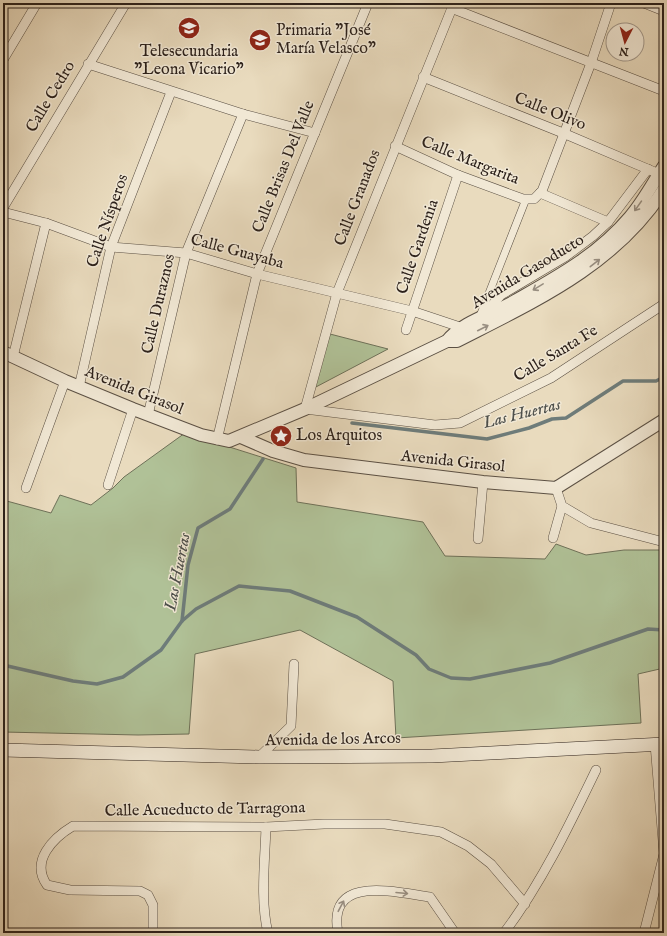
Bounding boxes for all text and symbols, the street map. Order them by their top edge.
school or university icon: Telesecundaria "Leona Vicario" [176,15,202,41]
place label: Primaria "José María Velasco" [276,21,376,59]
north arrow [605,22,645,62]
school or university icon: Primaria "José María Velasco" [247,27,273,53]
place label: Telesecundaria "Leona Vicario" [134,42,244,80]
text: N [618,43,631,59]
street label: Calle Cedro [22,57,80,136]
street label: Calle Olivo [511,89,589,136]
street label: Calle Brisas Del Valle [248,98,320,236]
street label: Calle Margarita [418,132,522,190]
street label: Calle Granados [330,147,386,249]
street label: Calle Nísperos [83,171,133,270]
street label: Calle Gardenia [392,197,444,297]
one-way arrow [634,200,642,211]
street label: Calle Guayaba [188,230,286,274]
street label: Avenida Gasoducto [467,230,588,314]
street label: Calle Duraznos [138,252,180,356]
one-way arrow [590,259,601,268]
one-way arrow [532,284,544,292]
street label: Calle Santa Fe [510,321,602,387]
one-way arrow [476,324,488,331]
street label: Avenida Girasol [81,362,187,420]
water label: Las Huertas [480,394,563,434]
place icon: Los Arquitos [268,423,294,449]
place label: Los Arquitos [296,426,382,446]
street label: Avenida Girasol [399,446,507,477]
water label: Las Huertas [160,531,196,614]
street label: Avenida de los Arcos [264,729,401,751]
street label: Calle Acueducto de Tarragona [105,798,305,822]
one-way arrow [395,890,408,897]
one-way arrow [336,900,345,911]

